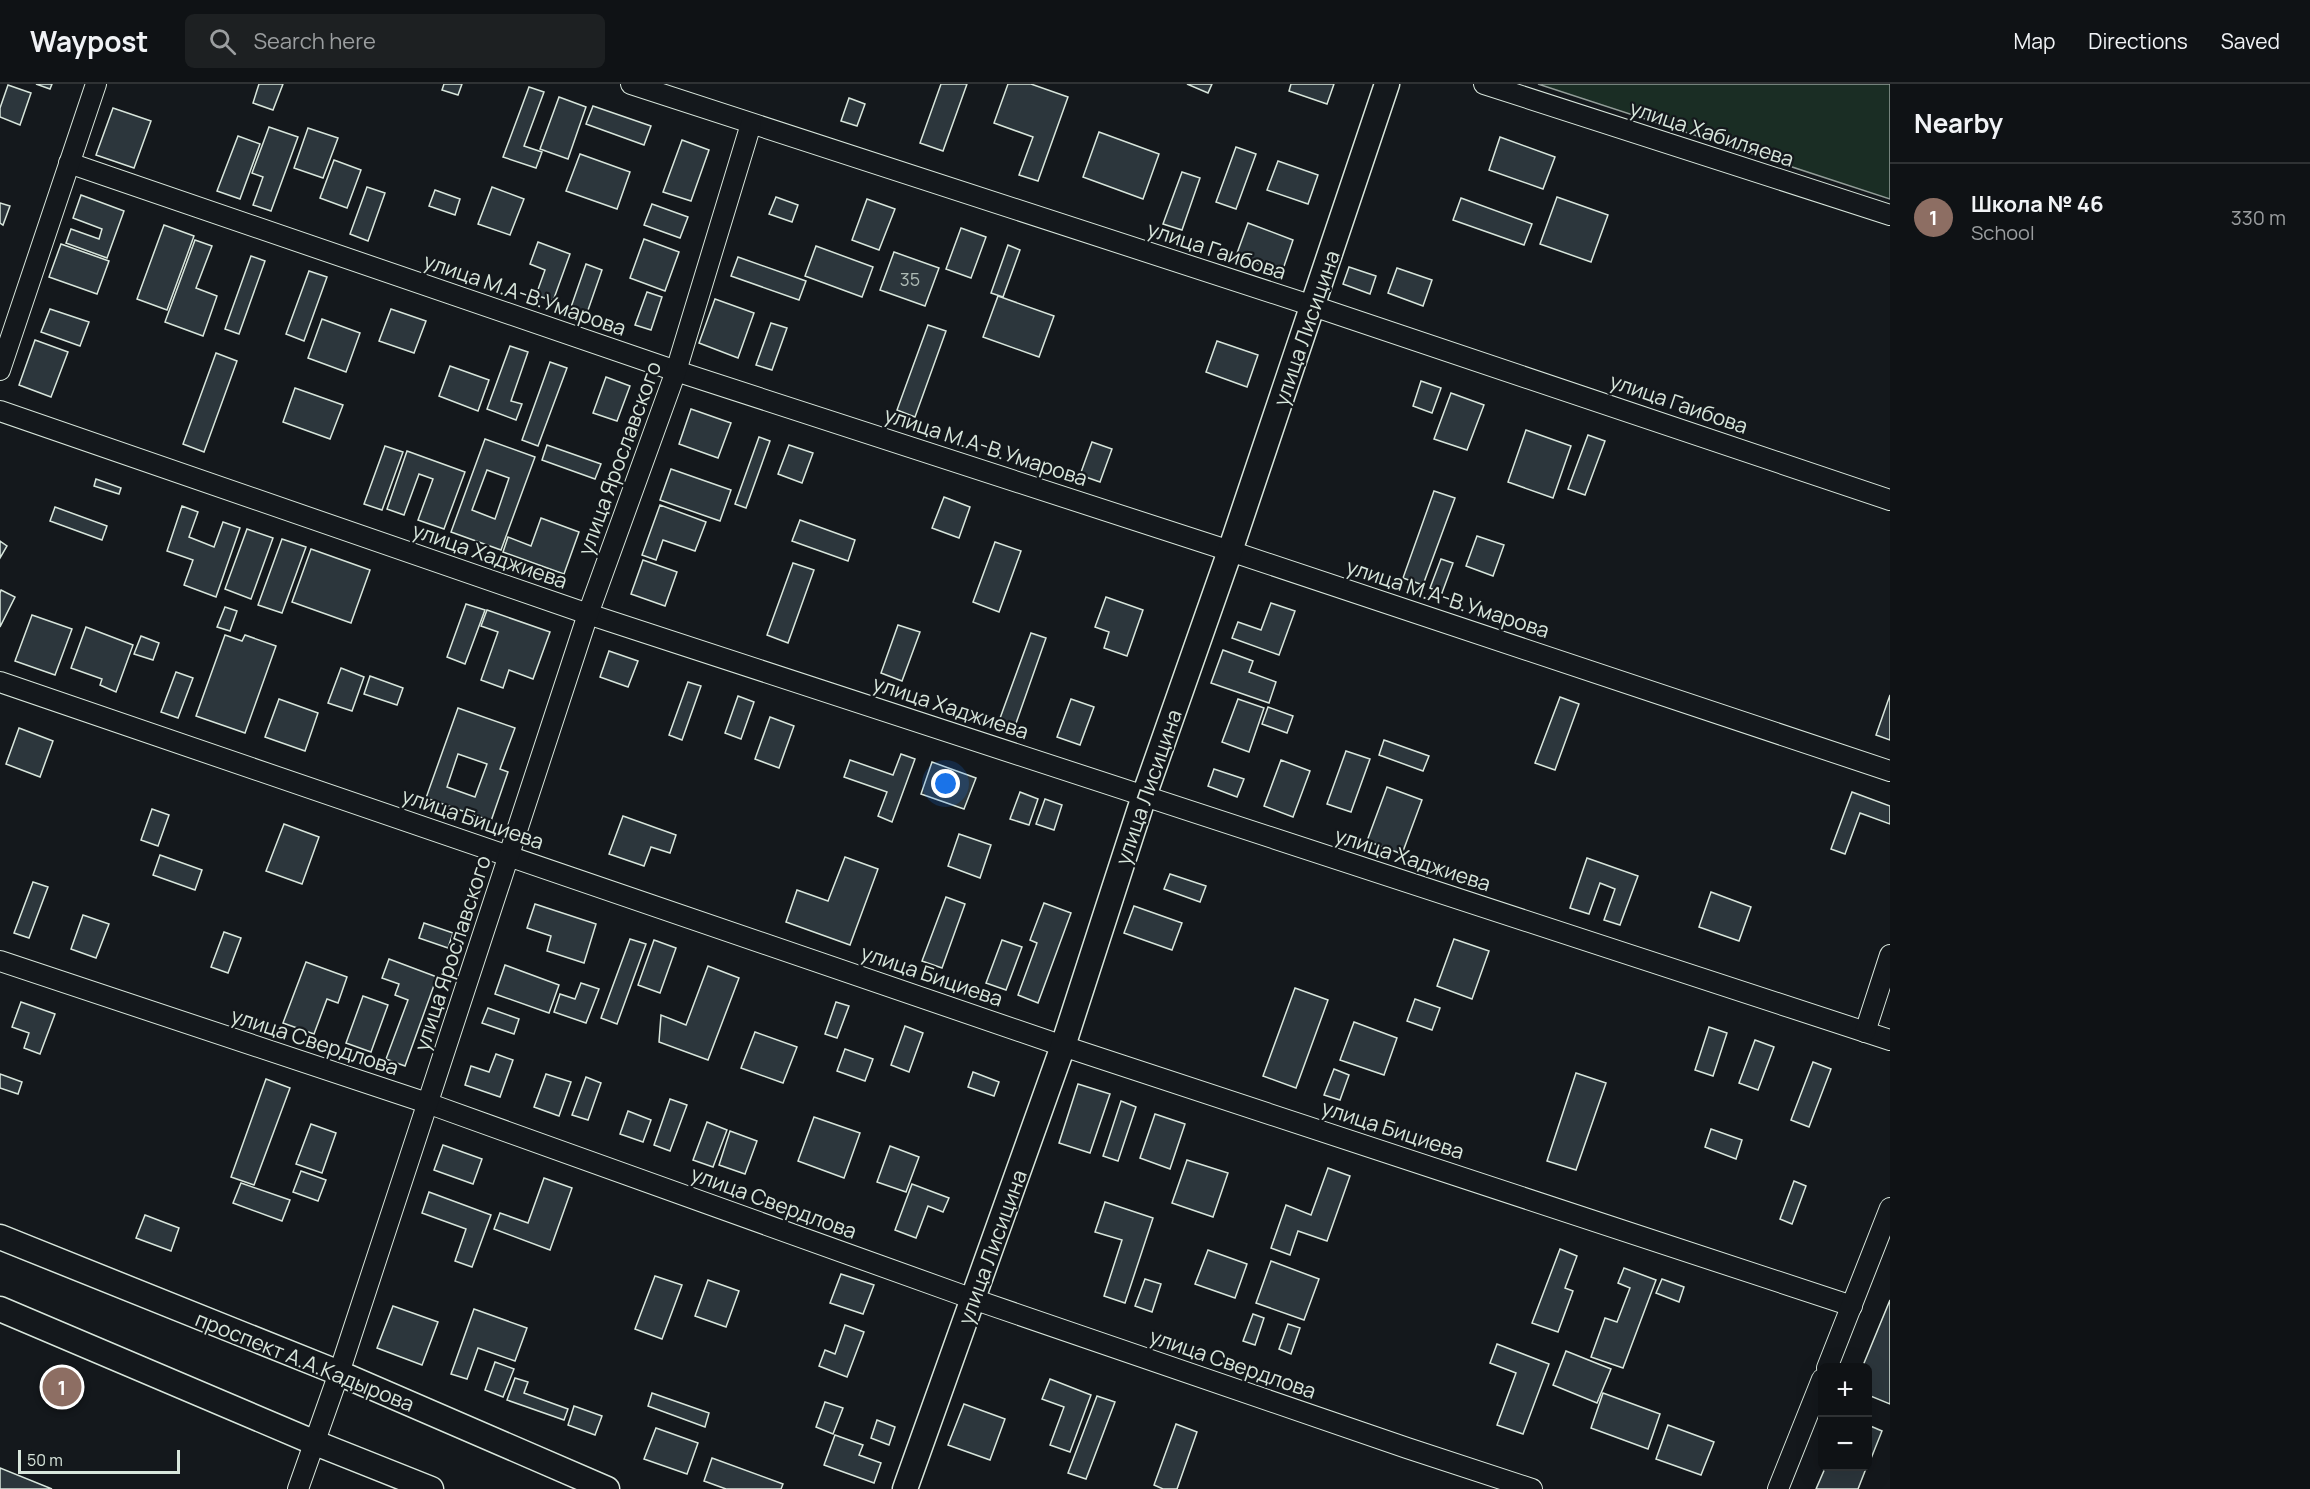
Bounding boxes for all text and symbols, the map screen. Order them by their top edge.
search box [185,14,605,68]
text: Waypost [30,22,149,60]
icon: search [206,25,239,58]
text: Search here [254,26,376,56]
text: Map [2014,27,2055,55]
text: Directions [2088,27,2188,55]
text: Saved [2221,27,2280,55]
street label: улица Хабиляева [1626,93,1798,173]
text: Nearby [1914,105,2003,141]
text: Школа № 46 [1971,189,2104,219]
text: 1 [1929,204,1938,231]
text: 330 m [2231,204,2286,231]
street label: улица Гаибова [1144,214,1290,286]
text: School [1971,219,2035,246]
street label: улица М.А-В.Умарова [420,246,630,342]
street label: улица Лисицина [1266,247,1346,409]
house number: 35 [900,267,920,291]
street label: улица Ярославского [571,357,667,559]
street label: улица Гаибова [1606,366,1752,440]
street label: улица М.А-В.Умарова [881,400,1091,492]
street label: улица Хаджиева [409,515,571,595]
street label: улица М.А-В.Умарова [1343,552,1553,644]
street label: улица Хаджиева [869,669,1033,745]
street label: улица Лисицина [1108,706,1188,868]
your location [931,769,960,798]
street label: улица Бициева [398,781,548,855]
street label: улица Хаджиева [1331,821,1495,897]
street label: улица Ярославского [407,852,497,1054]
street label: улица Бициева [857,938,1007,1012]
street label: улица Свердлова [228,1001,402,1081]
street label: улица Бициева [1318,1093,1468,1165]
street label: улица Свердлова [687,1159,861,1245]
street label: улица Лисицина [951,1166,1033,1328]
street label: проспект А.А.Кадырова [191,1304,419,1418]
street label: улица Свердлова [1146,1321,1320,1405]
map controls [1818,1363,1872,1471]
button: + [1818,1363,1872,1417]
pin: 1 [42,1364,82,1410]
button: − [1818,1417,1872,1471]
scale bar [18,1447,180,1474]
text: 50 m [27,1449,63,1471]

